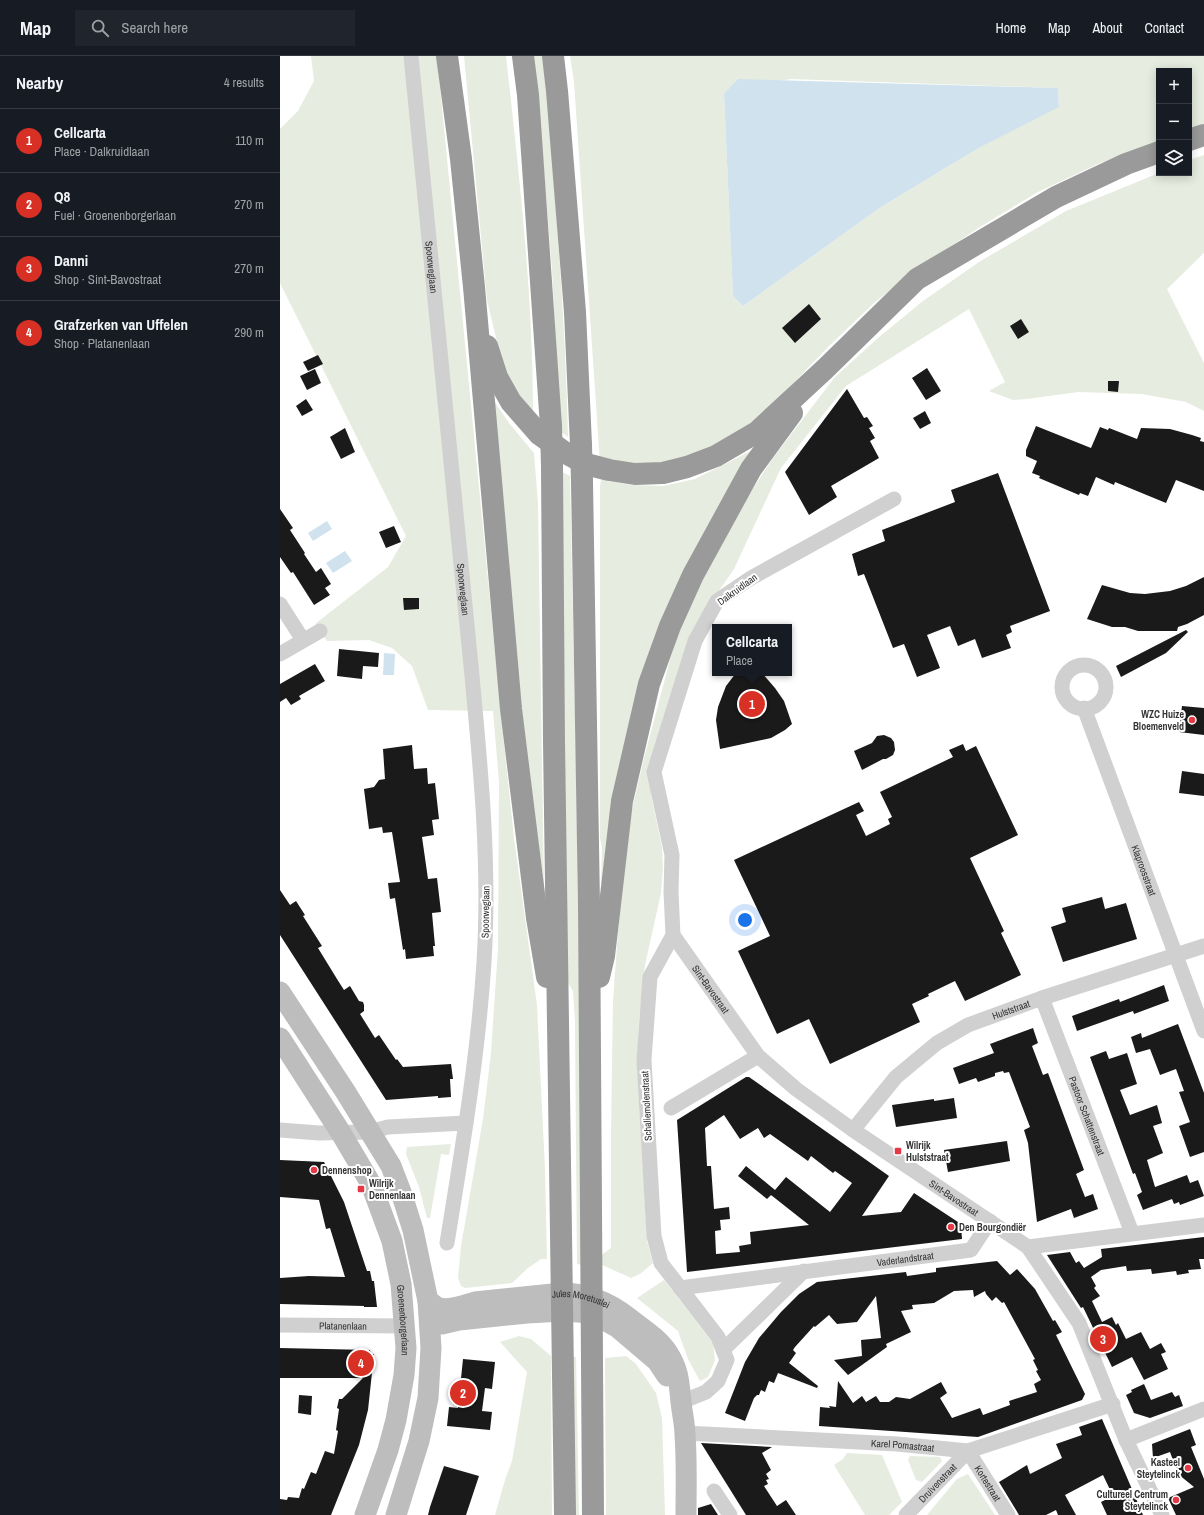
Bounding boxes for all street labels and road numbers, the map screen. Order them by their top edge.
street label: Spoorweglaan [422,240,440,294]
street label: Spoorweglaan [454,563,472,616]
street label: Dalkruidlaan [715,571,760,608]
street label: Klaproosstraat [1128,843,1159,898]
street label: Spoorweglaan [479,886,492,938]
street label: Sint-Bavostraat [689,962,733,1017]
street label: Hulststraat [990,997,1032,1023]
street label: Schaliemolenstraat [638,1070,655,1141]
street label: Pastoor Schattenstraat [1066,1075,1108,1158]
street label: Sint-Bavostraat [927,1177,982,1220]
street label: Vaderlandstraat [876,1249,935,1269]
street label: Groenenborgerlaan [394,1284,412,1356]
street label: Jules Moretuslei [551,1287,612,1311]
street label: Platanenlaan [319,1319,367,1333]
street label: Karel Pomastraat [871,1437,936,1455]
street label: Druivenstraat [916,1460,960,1505]
street label: Kortestraat [972,1463,1004,1504]

